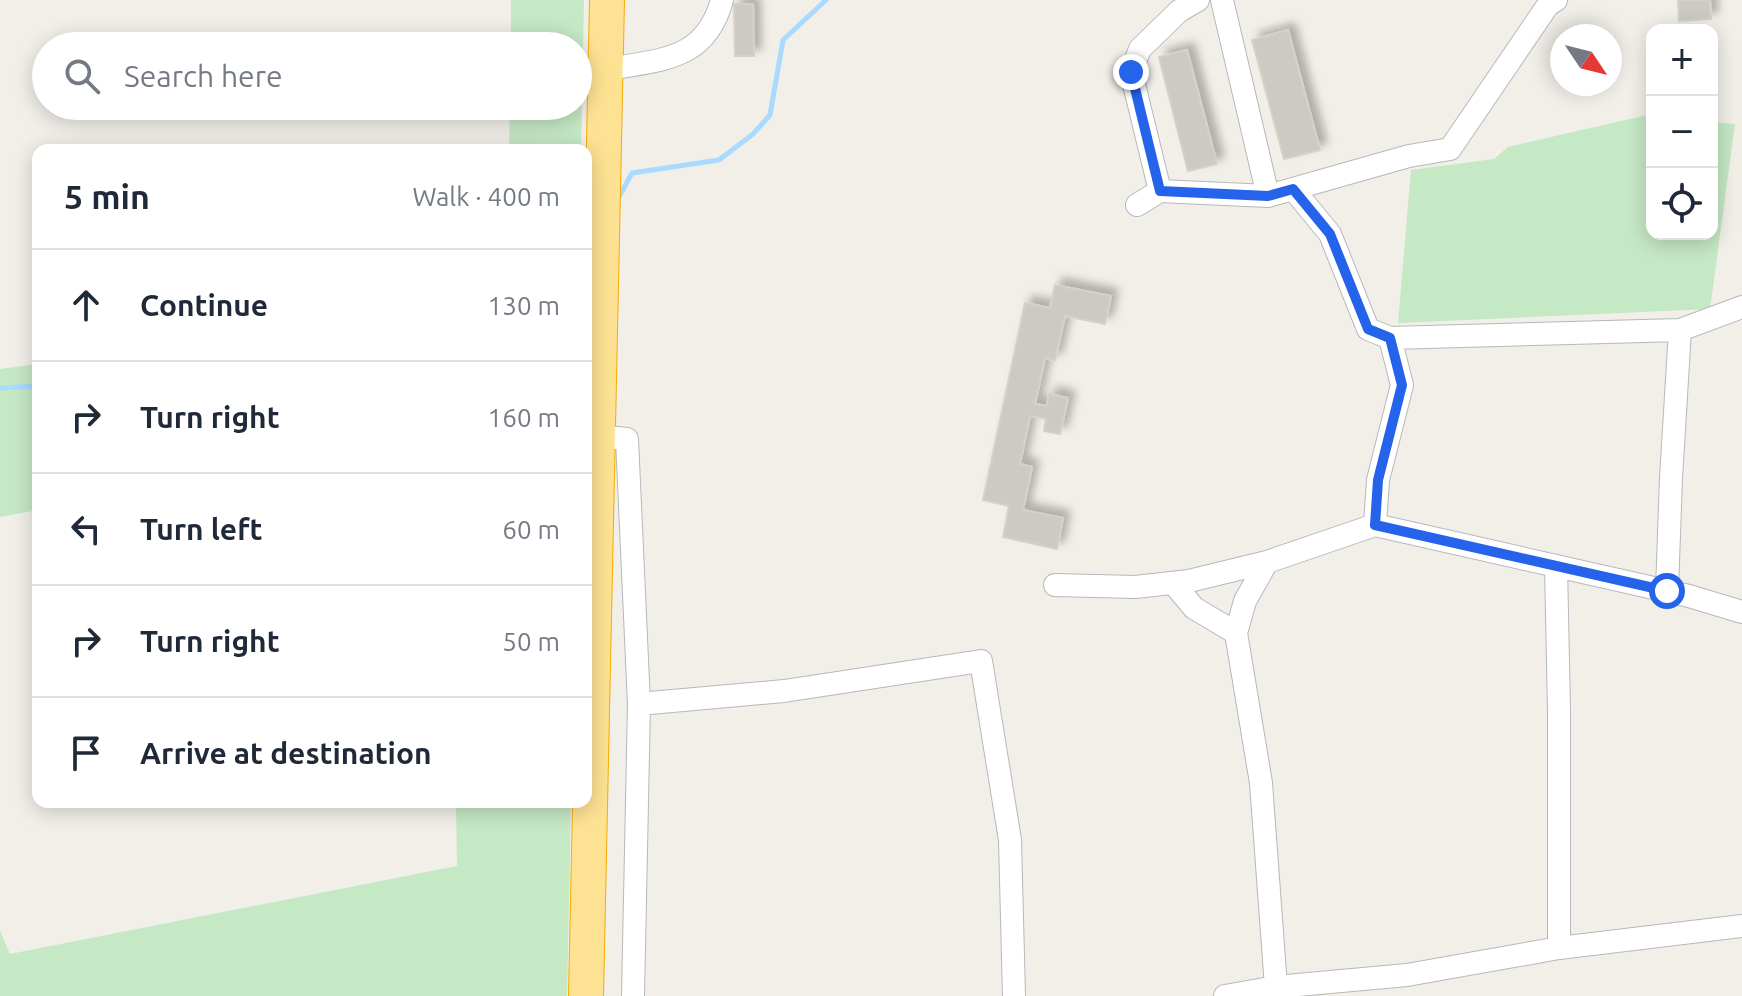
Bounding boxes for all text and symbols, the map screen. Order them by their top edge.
north arrow [1550,24,1622,96]
map controls [1646,24,1718,240]
button: + [1646,24,1718,96]
search box [32,32,592,120]
icon: search [60,54,104,98]
route end [1113,54,1149,90]
text: Search here [124,59,283,93]
button: − [1646,96,1718,168]
button: locate [1646,168,1718,240]
text: 5 min [64,177,150,215]
text: Walk · 400 m [412,182,560,211]
icon: ahead [64,283,108,327]
text: Continue [140,288,268,322]
text: 130 m [488,291,560,320]
icon: right [64,395,108,439]
text: Turn right [140,400,280,434]
text: 160 m [488,403,560,432]
icon: left [64,507,108,551]
text: Turn left [140,512,262,546]
text: 60 m [502,515,560,544]
route start [1649,573,1685,609]
icon: right [64,619,108,663]
text: Turn right [140,624,280,658]
text: 50 m [502,627,560,656]
icon: arrive [64,731,108,775]
text: Arrive at destination [140,736,432,770]

